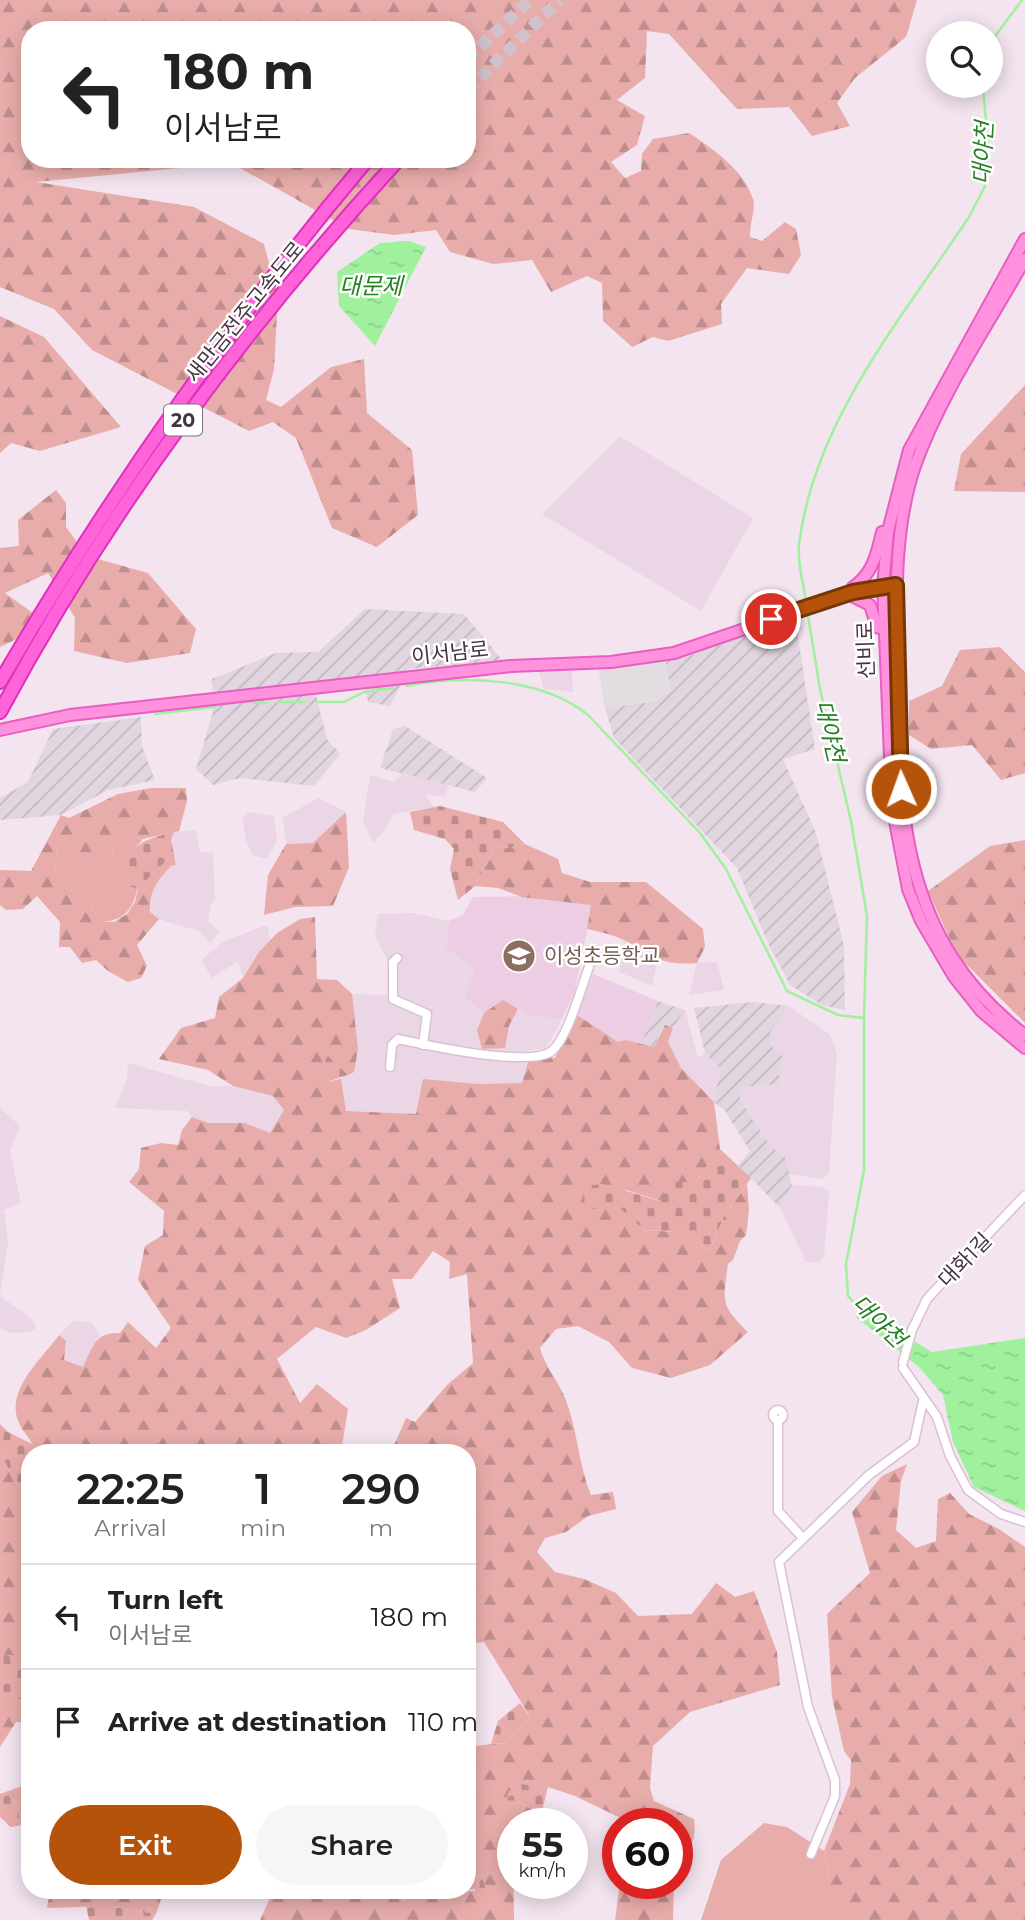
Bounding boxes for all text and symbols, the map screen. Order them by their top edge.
map controls [926,21,1003,98]
button: search [926,21,1003,98]
text: 180 m [164,42,314,101]
icon: left [49,49,140,140]
text: 이서남로 [164,108,282,147]
water label: 대야천 [967,118,999,185]
street label: 새만금전주고속도로 [180,236,309,387]
water label: 대문제 [339,272,406,300]
road number: 20 [164,404,202,436]
pin [741,589,801,649]
icon: arrive [752,600,790,638]
street label: 선비로 [852,621,879,679]
street label: 이서남로 [410,636,490,669]
water label: 대야천 [809,697,851,768]
position arrow [864,752,938,826]
school or university icon: 이성초등학교 [500,937,538,975]
place label: 이성초등학교 [544,943,660,968]
street label: 대화1길 [933,1227,996,1292]
water label: 대야천 [846,1289,914,1355]
text: 22:25 [76,1463,185,1515]
text: 1 [255,1463,271,1515]
text: 290 [342,1463,421,1515]
text: Arrival [94,1514,167,1542]
text: min [240,1514,286,1542]
text: m [369,1514,393,1542]
text: Turn left [108,1584,224,1616]
icon: left [49,1598,87,1636]
text: 180 m [370,1601,448,1633]
text: 이서남로 [108,1621,193,1649]
icon: arrive [49,1703,87,1741]
text: Arrive at destination [108,1706,387,1738]
text: 110 m [408,1706,478,1738]
button: Exit [49,1805,242,1885]
button: Share [256,1805,448,1885]
speed limit sign: 60 [602,1808,693,1899]
text: 55 [522,1823,563,1866]
text: km/h [518,1860,567,1882]

